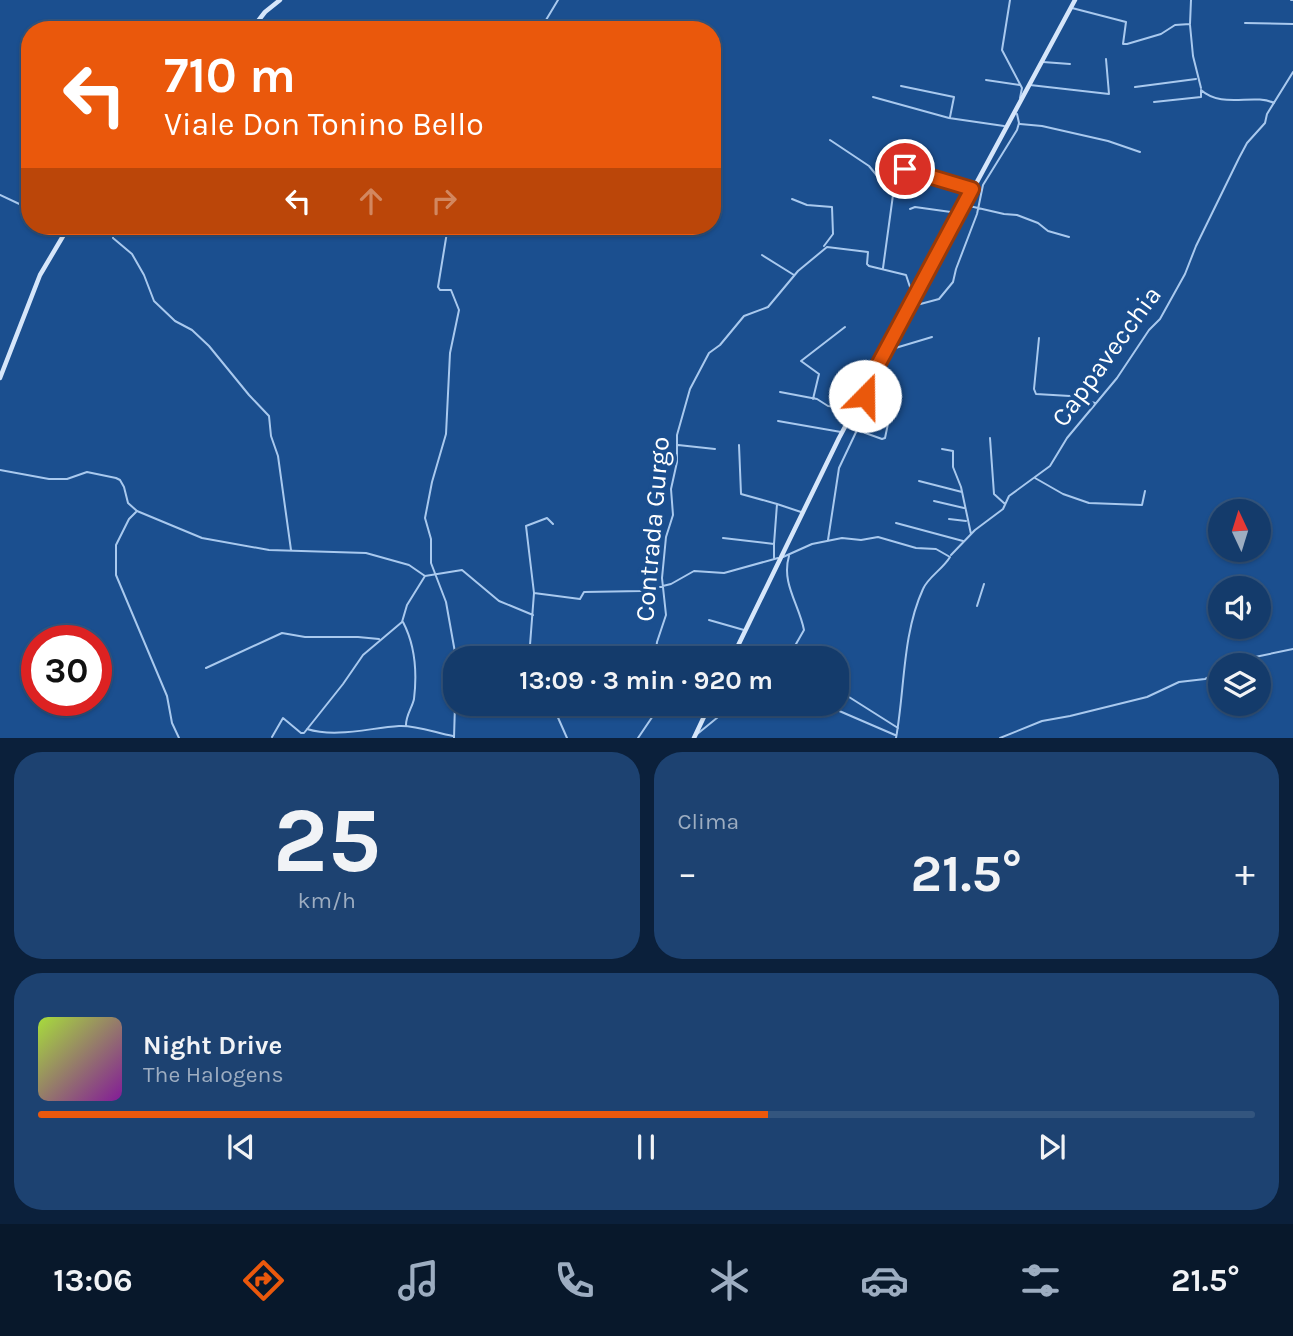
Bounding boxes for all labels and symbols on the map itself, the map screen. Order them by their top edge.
pin [875,139,935,199]
street label: Cappavecchia [1045,280,1168,433]
position arrow [828,359,902,433]
street label: Contrada Gurgo [629,435,676,623]
north arrow [1208,499,1270,562]
speed limit sign: 30 [21,625,112,716]

